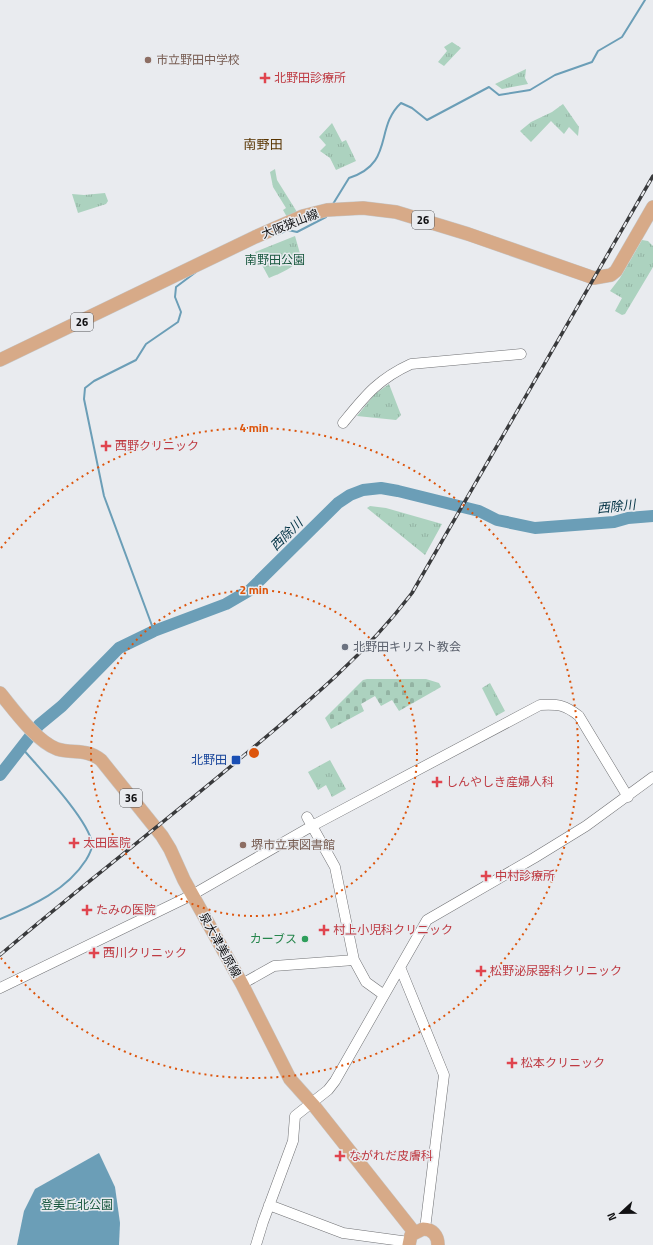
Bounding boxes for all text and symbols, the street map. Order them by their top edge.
place label: 市立野田中学校 [156,50,240,69]
marker: 市立野田中学校 [143,55,153,65]
place label: 北野田診療所 [274,68,346,87]
marker: 北野田診療所 [259,72,271,84]
district label: 南野田 [243,134,283,154]
street label: 大阪狭山線 [258,204,321,243]
road number: 26 [412,211,434,229]
park label: 南野田公園 [245,250,305,269]
road number: 26 [71,313,93,331]
text: 4 min [239,418,269,437]
place label: 西野クリニック [115,436,199,455]
marker: 西野クリニック [100,440,112,452]
water label: 西除川 [596,494,638,518]
water label: 西除川 [265,512,308,555]
text: 2 min [239,580,269,599]
place label: 北野田キリスト教会 [353,637,461,656]
marker: 北野田キリスト教会 [340,642,350,652]
centre of rings [247,746,261,760]
place label: 北野田 [191,750,227,769]
marker: 北野田 [230,754,242,766]
place label: しんやしき産婦人科 [446,772,554,791]
marker: しんやしき産婦人科 [431,776,443,788]
road number: 36 [120,789,142,807]
place label: 太田医院 [83,833,131,852]
place label: 堺市立東図書館 [251,835,335,854]
marker: 太田医院 [68,837,80,849]
marker: 堺市立東図書館 [238,840,248,850]
place label: 中村診療所 [495,866,555,885]
marker: 中村診療所 [480,870,492,882]
place label: たみの医院 [96,900,156,919]
marker: たみの医院 [81,904,93,916]
street label: 泉大津美原線 [195,909,246,981]
place label: 村上小児科クリニック [333,920,453,939]
marker: 村上小児科クリニック [318,924,330,936]
place label: カーブス [250,929,297,948]
marker: カーブス [300,934,310,944]
place label: 西川クリニック [103,943,187,962]
marker: 西川クリニック [88,947,100,959]
place label: 松野泌尿器科クリニック [490,961,622,980]
marker: 松野泌尿器科クリニック [475,965,487,977]
place label: 松本クリニック [521,1053,605,1072]
marker: 松本クリニック [506,1057,518,1069]
place label: ながれだ皮膚科 [349,1146,433,1165]
marker: ながれだ皮膚科 [334,1150,346,1162]
north arrow [601,1193,641,1233]
park label: 登美丘北公園 [41,1195,113,1214]
text: N [603,1210,621,1223]

